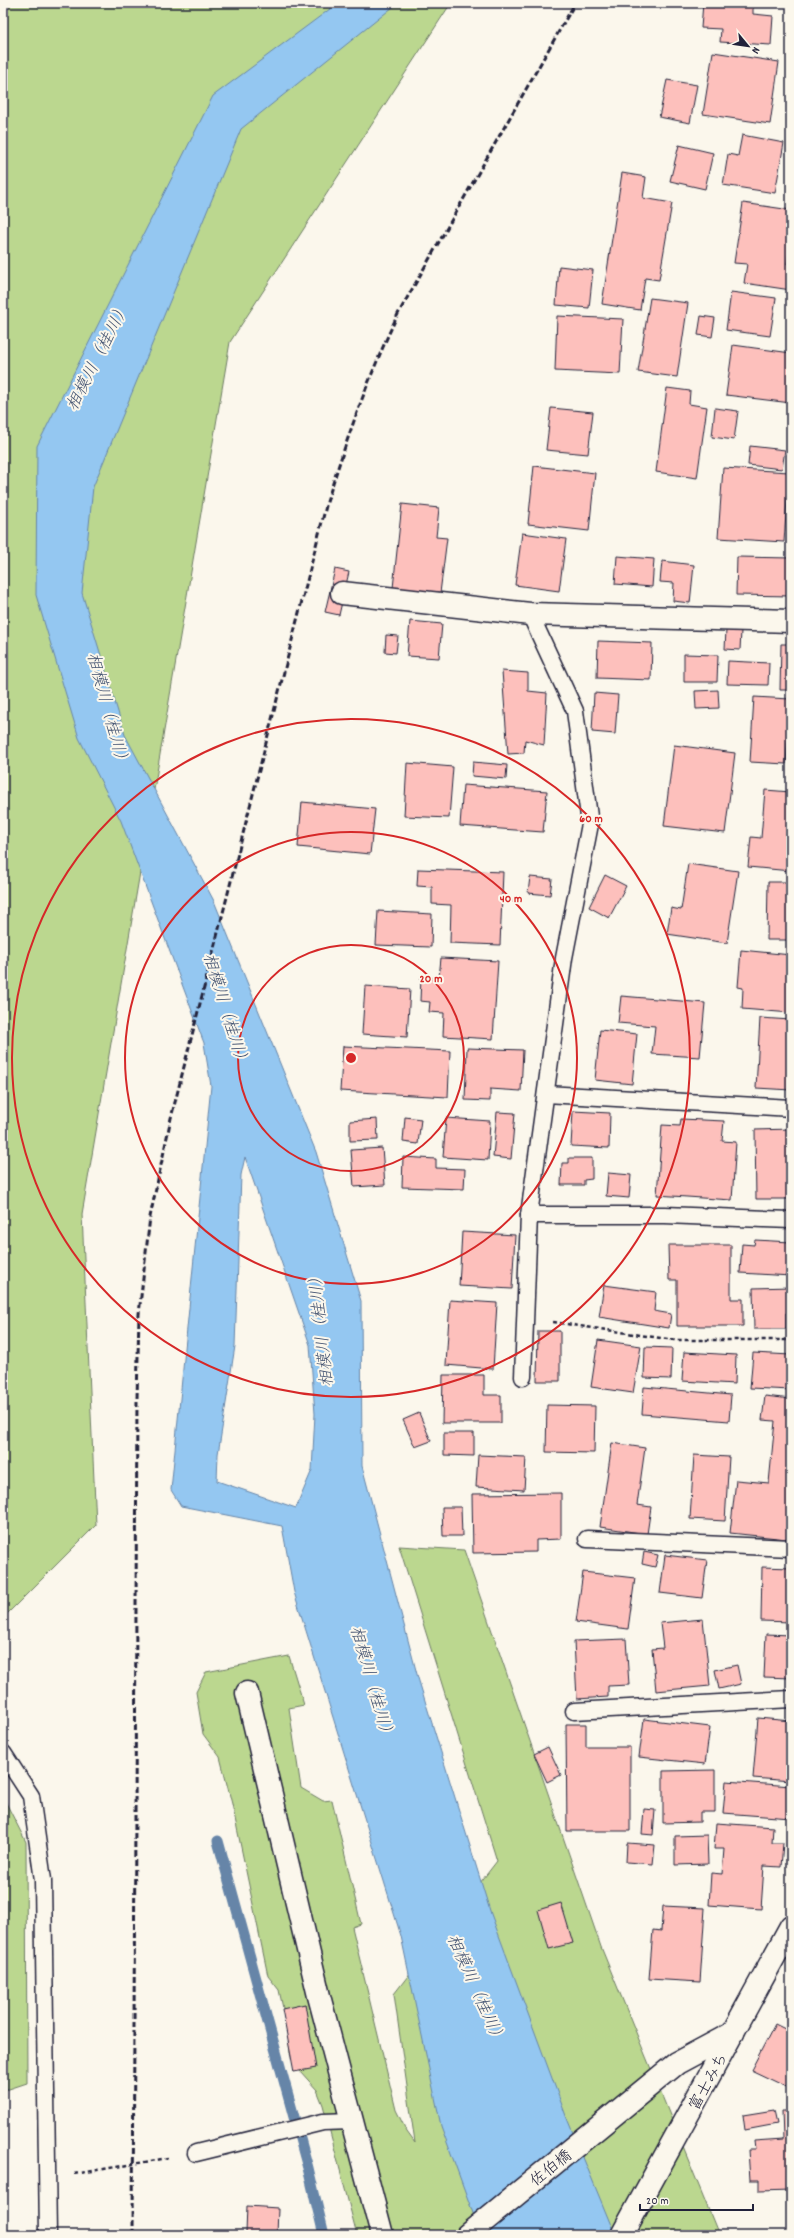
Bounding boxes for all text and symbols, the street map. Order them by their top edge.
north arrow [728,26,768,66]
text: N [746,44,763,57]
water label: 相模川（桂川） [62,299,137,416]
water label: 相模川（桂川） [79,650,133,771]
text: 60 m [579,811,603,828]
text: 40 m [500,891,522,908]
water label: 相模川（桂川） [195,950,253,1071]
text: 20 m [420,971,442,988]
centre of rings [344,1051,358,1065]
water label: 相模川（桂川） [305,1267,341,1388]
water label: 相模川（桂川） [342,1623,398,1744]
water label: 相模川（桂川） [439,1931,509,2049]
street label: 富士みち [684,2049,735,2116]
street label: 佐伯橋 [526,2145,577,2193]
scale bar [640,2186,753,2212]
text: 20 m [646,2193,669,2210]

